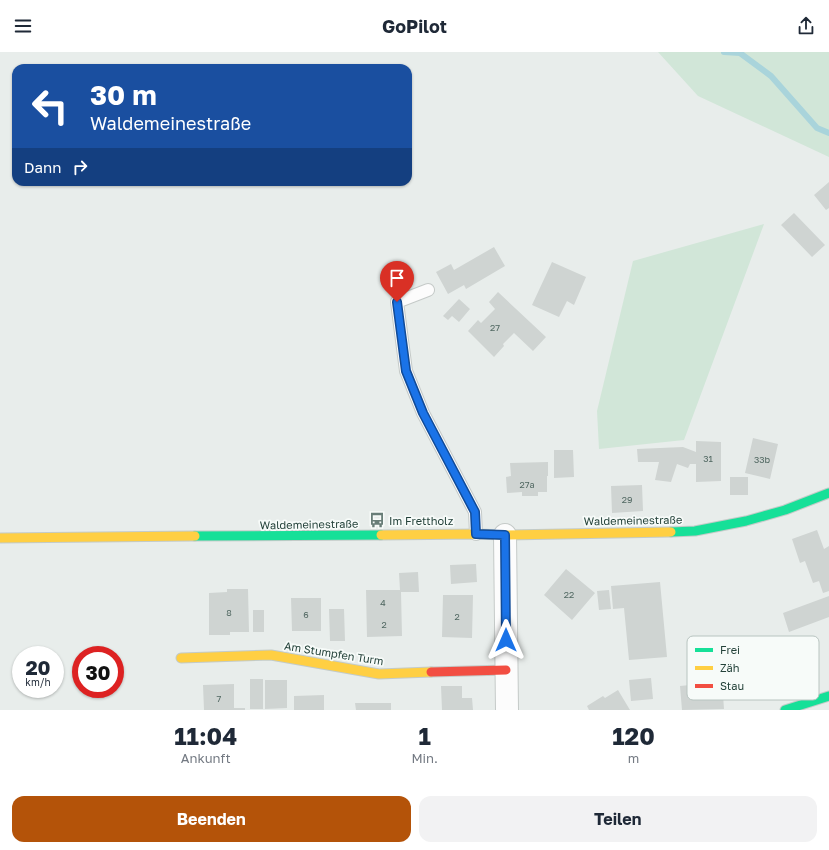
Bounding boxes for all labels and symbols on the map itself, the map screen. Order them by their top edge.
pin [380,261,414,302]
house number: 27 [490,322,500,333]
house number: 31 [703,453,713,464]
house number: 33b [754,454,770,465]
house number: 27a [519,479,535,490]
house number: 29 [622,494,632,505]
bus stop icon: Im Frettholz [368,511,386,529]
street label: Waldemeinestraße [584,513,682,527]
place label: Im Frettholz [389,514,454,527]
street label: Waldemeinestraße [260,517,358,531]
house number: 22 [564,589,574,600]
house number: 4 [380,597,386,608]
house number: 8 [226,607,232,618]
house number: 6 [303,609,309,620]
house number: 2 [454,611,460,622]
house number: 2 [381,619,387,630]
position arrow [485,619,527,661]
legend [687,636,819,700]
street label: Am Stumpfen Turm [283,639,385,667]
text: Frei [720,643,740,656]
speed limit sign: 30 [72,646,124,698]
text: Zäh [720,661,740,674]
text: Stau [720,679,744,692]
house number: 7 [217,693,222,704]

